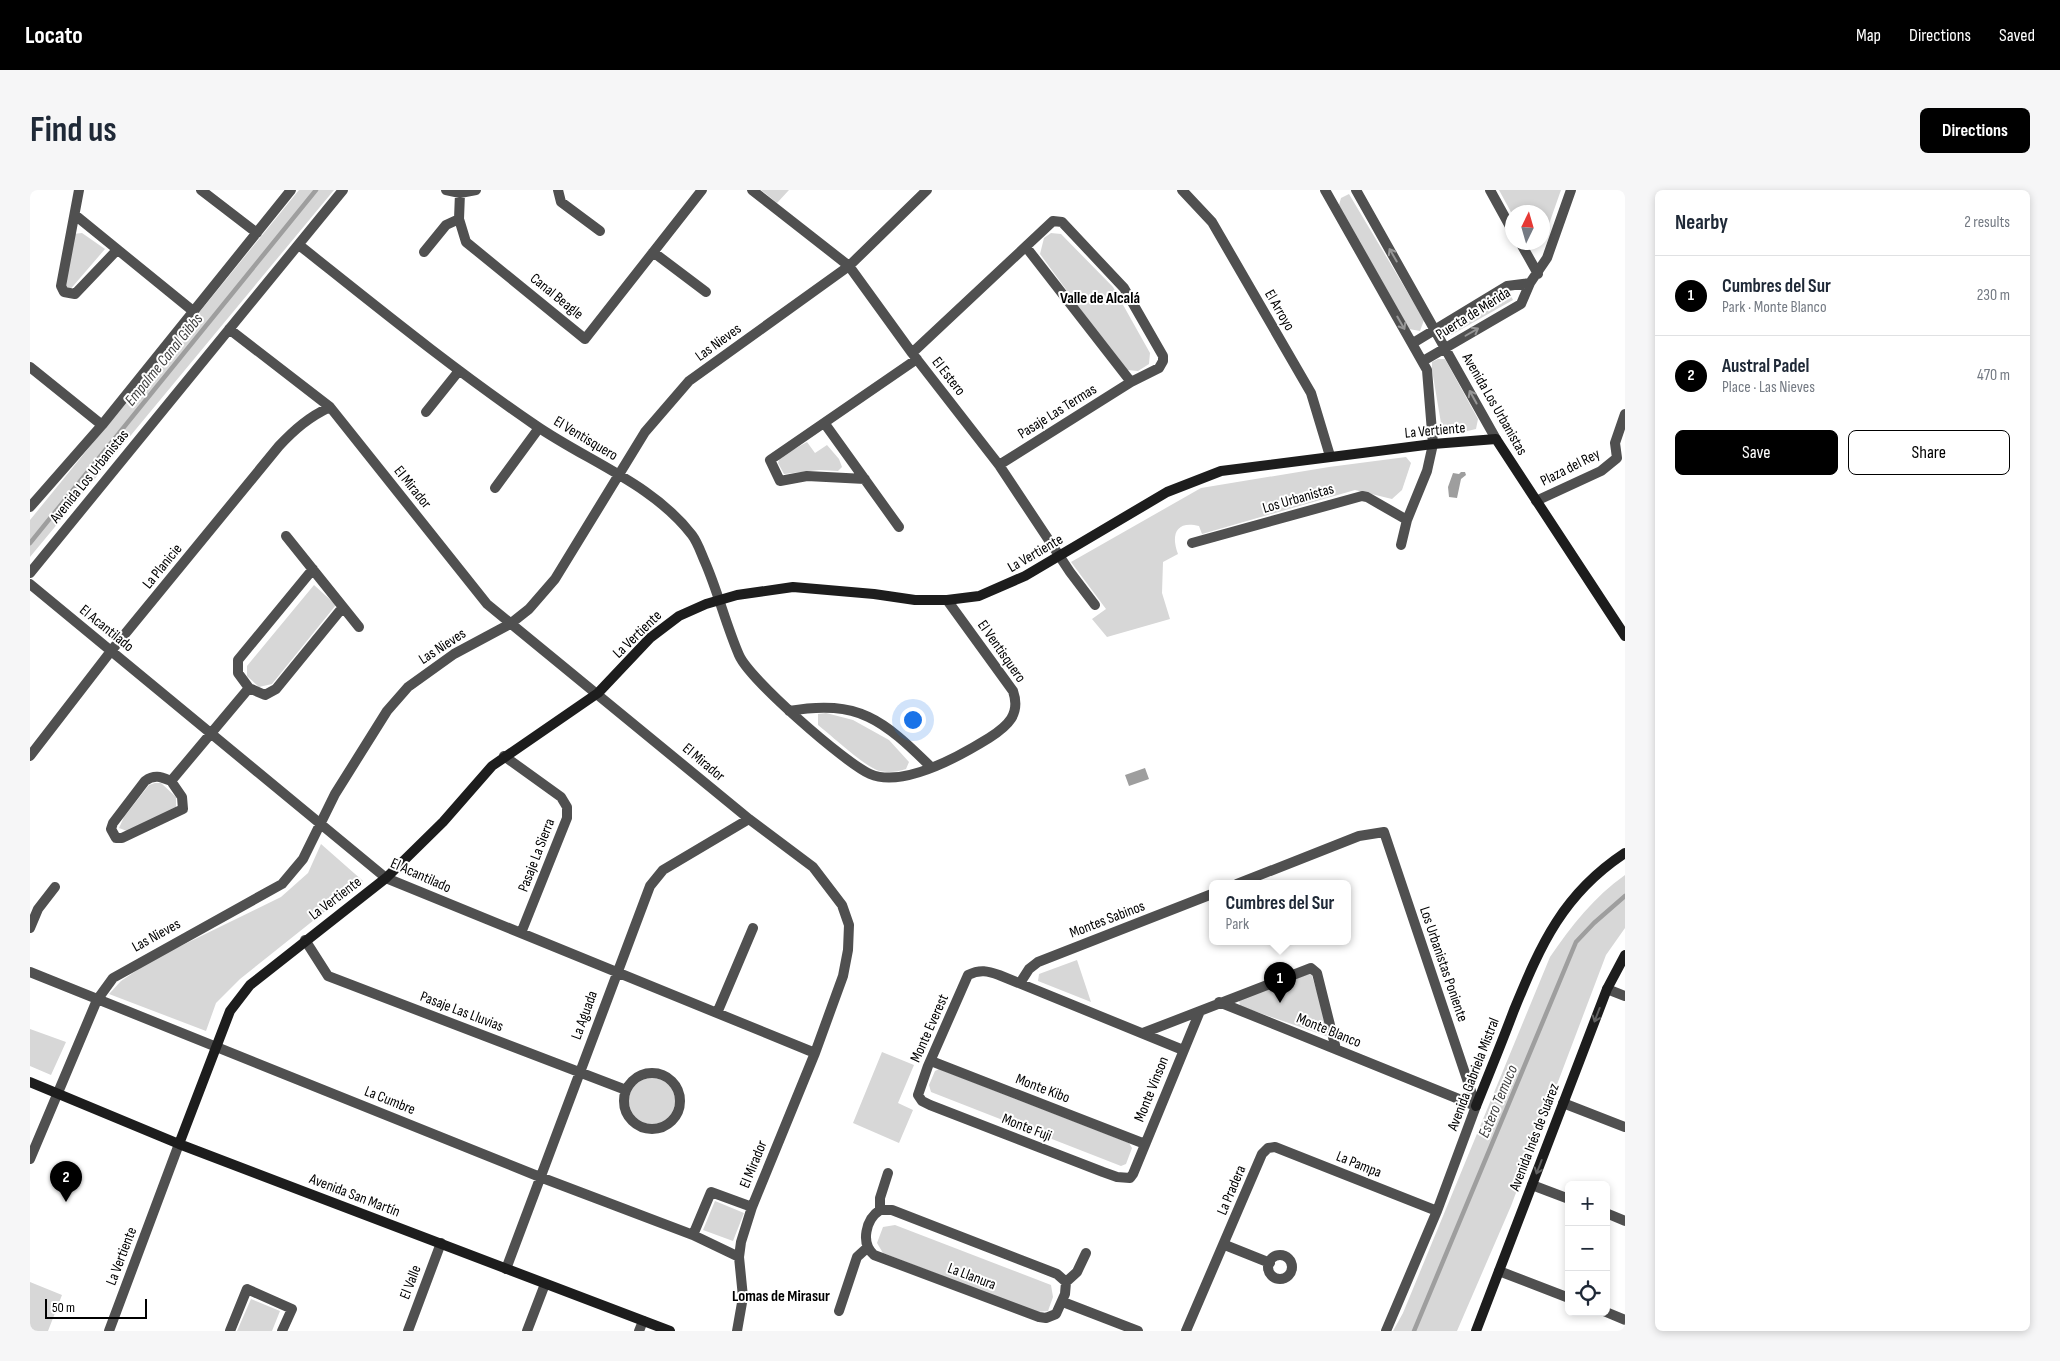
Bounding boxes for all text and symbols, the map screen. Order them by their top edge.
text: Locato [25,21,83,50]
text: Map [1856,25,1881,46]
text: Directions [1909,25,1971,46]
text: Saved [1999,25,2035,46]
button: Directions [1920,108,2030,153]
text: Find us [30,109,117,152]
north arrow [1505,205,1550,250]
text: Nearby [1675,210,1728,235]
text: 2 results [1964,213,2010,232]
one-way arrow [1388,248,1398,263]
street label: Canal Beagle [526,269,587,324]
text: Cumbres del Sur [1722,275,1831,298]
street label: Puerta de Mérida [1432,283,1514,344]
street label: El Arroyo [1260,286,1299,334]
text: 1 [1688,286,1694,305]
text: 230 m [1977,286,2010,305]
district label: Valle de Alcalá [1060,289,1140,308]
text: Park · Monte Blanco [1722,298,1827,317]
water label: Empalme Canal Gibbs [121,310,207,410]
one-way arrow [1397,316,1407,330]
street label: Las Nieves [691,319,745,366]
one-way arrow [1465,327,1480,337]
street label: Avenida Los Urbanistas [1457,349,1532,459]
street label: El Estero [928,353,970,399]
text: Austral Padel [1722,355,1809,378]
text: 2 [1687,366,1695,385]
text: 470 m [1977,366,2010,385]
text: Place · Las Nieves [1722,378,1815,397]
street label: Pasaje Las Termas [1014,380,1100,443]
one-way arrow [1467,390,1477,405]
street label: El Ventisquero [550,412,621,465]
street label: La Vertiente [1404,418,1466,443]
street label: Avenida Los Urbanistas [45,426,133,528]
button: Save [1675,430,1838,475]
button: Share [1848,430,2010,475]
street label: Plaza del Rey [1537,444,1603,491]
street label: El Mirador [390,462,436,513]
street label: Los Urbanistas [1260,479,1336,518]
street label: La Vertiente [1004,530,1066,577]
street label: La Planicie [138,540,186,593]
street label: El Acantilado [76,601,138,656]
street label: La Vertiente [609,606,666,662]
street label: El Ventisquero [973,616,1030,686]
street label: Las Nieves [415,624,469,669]
your location [900,707,926,733]
street label: El Mirador [679,739,729,786]
street label: Pasaje La Sierra [514,816,559,895]
street label: El Acantilado [387,854,454,897]
street label: La Vertiente [305,872,365,924]
popup [1209,880,1351,945]
text: Cumbres del Sur [1226,892,1334,915]
street label: Montes Sabinos [1067,896,1148,943]
street label: Los Urbanistas Poniente [1415,904,1472,1024]
street label: Las Nieves [129,914,184,956]
text: Park [1226,915,1249,934]
pin: 1 [1264,962,1296,1003]
street label: Pasaje Las Lluvias [418,987,506,1036]
street label: La Aguada [567,988,602,1042]
street label: Monte Everest [906,991,953,1065]
one-way arrow [1592,1007,1601,1022]
street label: Monte Blanco [1294,1009,1364,1052]
street label: Avenida Gabriela Mistral [1443,1015,1504,1134]
street label: Monte Vinson [1130,1054,1173,1125]
water label: Estero Temuco [1475,1062,1522,1141]
street label: Monte Kibo [1013,1069,1073,1107]
street label: Avenida Inés de Suárez [1505,1080,1564,1194]
street label: La Cumbre [362,1082,418,1119]
street label: Monte Fuji [999,1109,1055,1146]
street label: El Mirador [735,1137,772,1191]
street label: La Pampa [1333,1147,1384,1182]
one-way arrow [1534,1158,1543,1174]
pin: 2 [50,1161,82,1202]
street label: La Pradera [1213,1162,1250,1218]
street label: Avenida San Martín [306,1169,403,1221]
map controls [1565,1181,1610,1316]
button: + [1565,1181,1610,1226]
street label: La Vertiente [102,1224,141,1288]
button: − [1565,1226,1610,1271]
street label: La Llanura [945,1259,999,1294]
street label: El Valle [395,1262,426,1302]
button: locate [1565,1271,1610,1316]
district label: Lomas de Mirasur [732,1287,830,1306]
scale bar [45,1296,148,1319]
text: 50 m [52,1299,75,1316]

